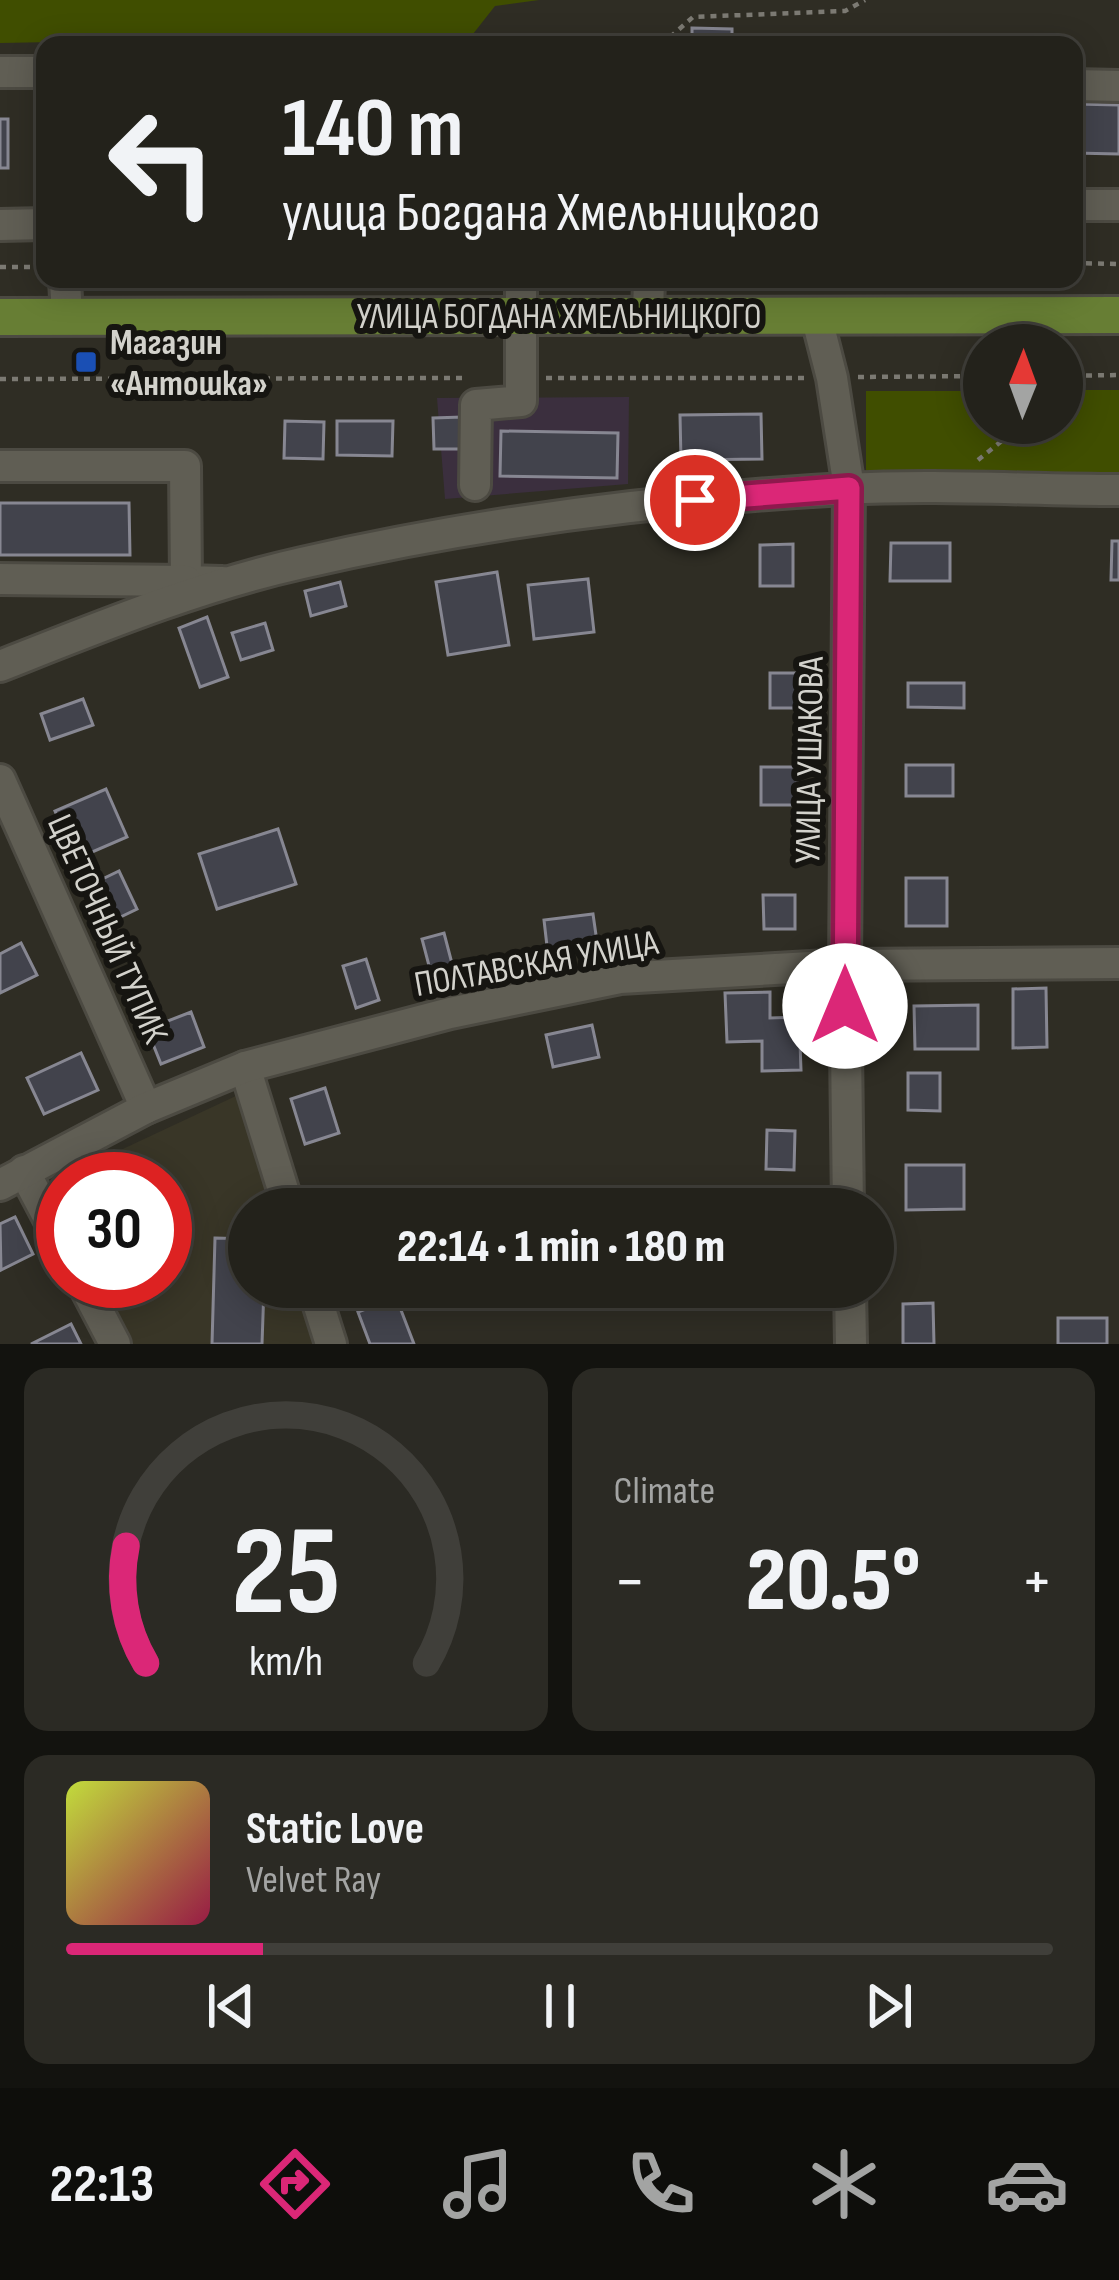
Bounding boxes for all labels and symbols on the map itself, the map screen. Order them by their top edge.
street label: УЛИЦА БОГДАНА ХМЕЛЬНИЦКОГО [356,296,762,339]
place label: Магазин «Антошка» [110,322,268,406]
north arrow [963,324,1083,444]
marker: Магазин «Антошка» [73,349,99,375]
pin [644,449,746,551]
street label: УЛИЦА УШАКОВА [787,656,834,864]
street label: ЦВЕТОЧНЫЙ ТУПИК [37,808,177,1051]
street label: ПОЛТАВСКАЯ УЛИЦА [411,922,662,1007]
position arrow [782,943,908,1069]
speed limit sign: 30 [36,1152,192,1308]

